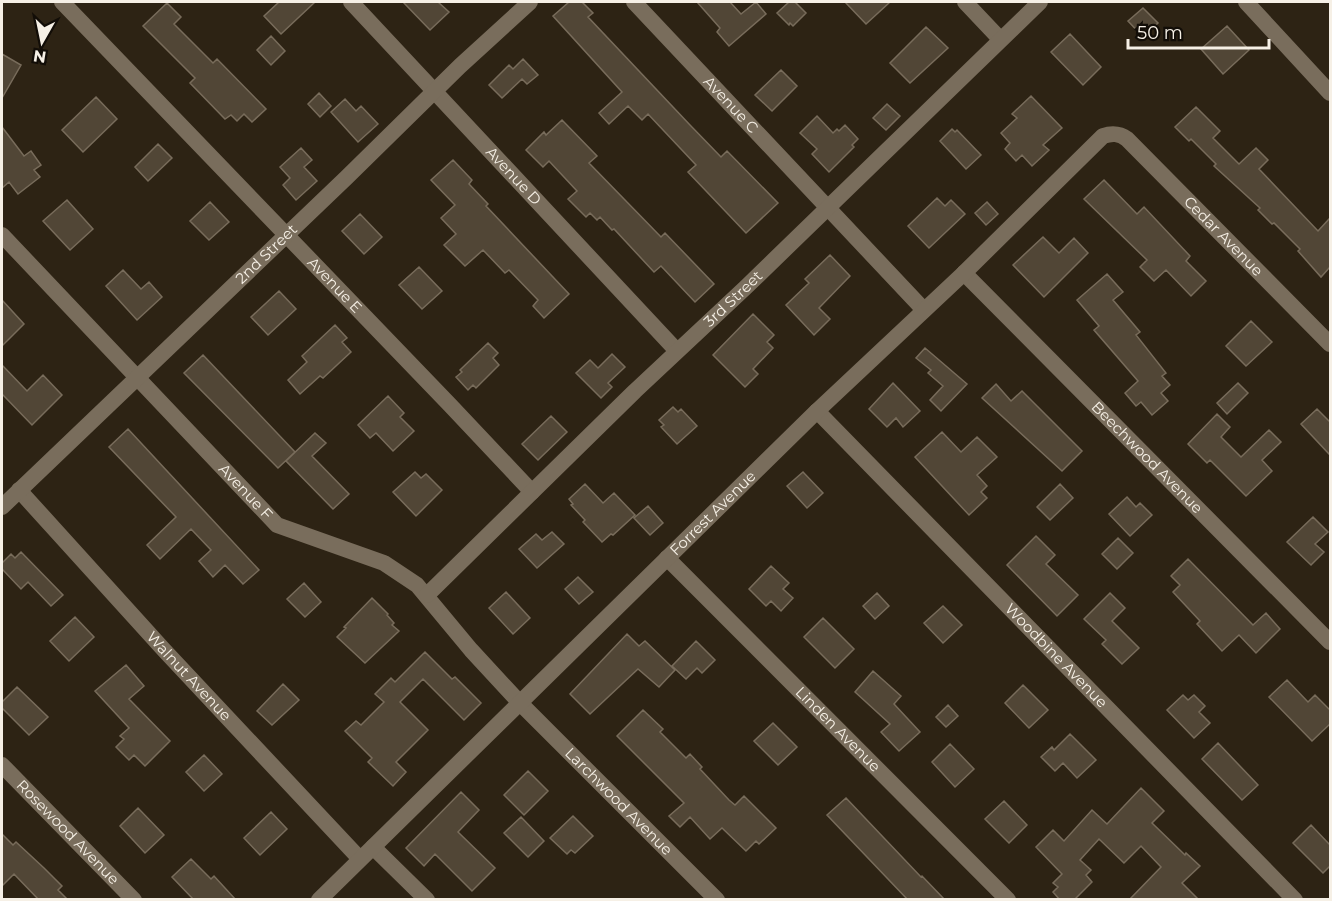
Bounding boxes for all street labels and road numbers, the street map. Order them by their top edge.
street label: Avenue C [700,72,763,137]
street label: Avenue D [482,142,546,209]
street label: Cedar Avenue [1180,192,1267,280]
street label: 2nd Street [231,220,301,288]
street label: Avenue E [304,253,366,317]
street label: 3rd Street [700,266,766,331]
street label: Beechwood Avenue [1088,397,1207,517]
street label: Avenue F [215,460,277,523]
street label: Forrest Avenue [665,466,760,559]
street label: Woodbine Avenue [1001,599,1112,711]
street label: Walnut Avenue [143,627,236,725]
street label: Linden Avenue [792,682,885,776]
street label: Larchwood Avenue [561,743,677,859]
street label: Rosewood Avenue [13,776,123,888]

